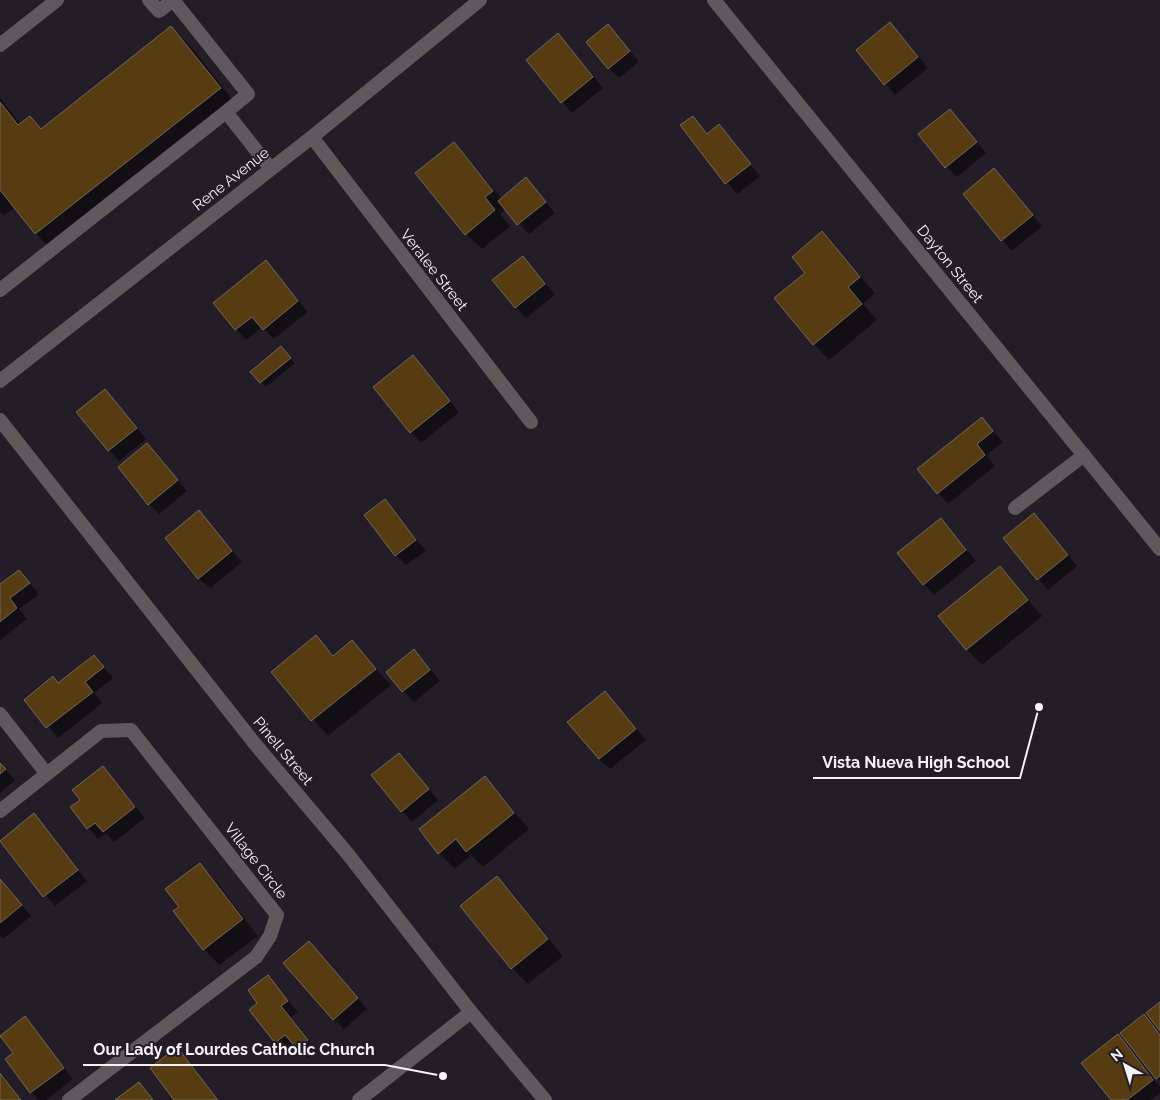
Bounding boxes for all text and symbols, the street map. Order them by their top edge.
street label: Rene Avenue [189,144,273,214]
street label: Dayton Street [913,222,987,306]
street label: Veralee Street [397,226,471,314]
street label: Pinell Street [249,713,317,789]
callout: Vista Nueva High School [813,747,1020,778]
text: Vista Nueva High School [822,753,1011,772]
street label: Village Circle [221,819,291,903]
callout: Our Lady of Lourdes Catholic Church [83,1034,385,1065]
text: Our Lady of Lourdes Catholic Church [93,1040,375,1059]
north arrow [1100,1040,1150,1090]
text: N [1108,1045,1126,1064]

